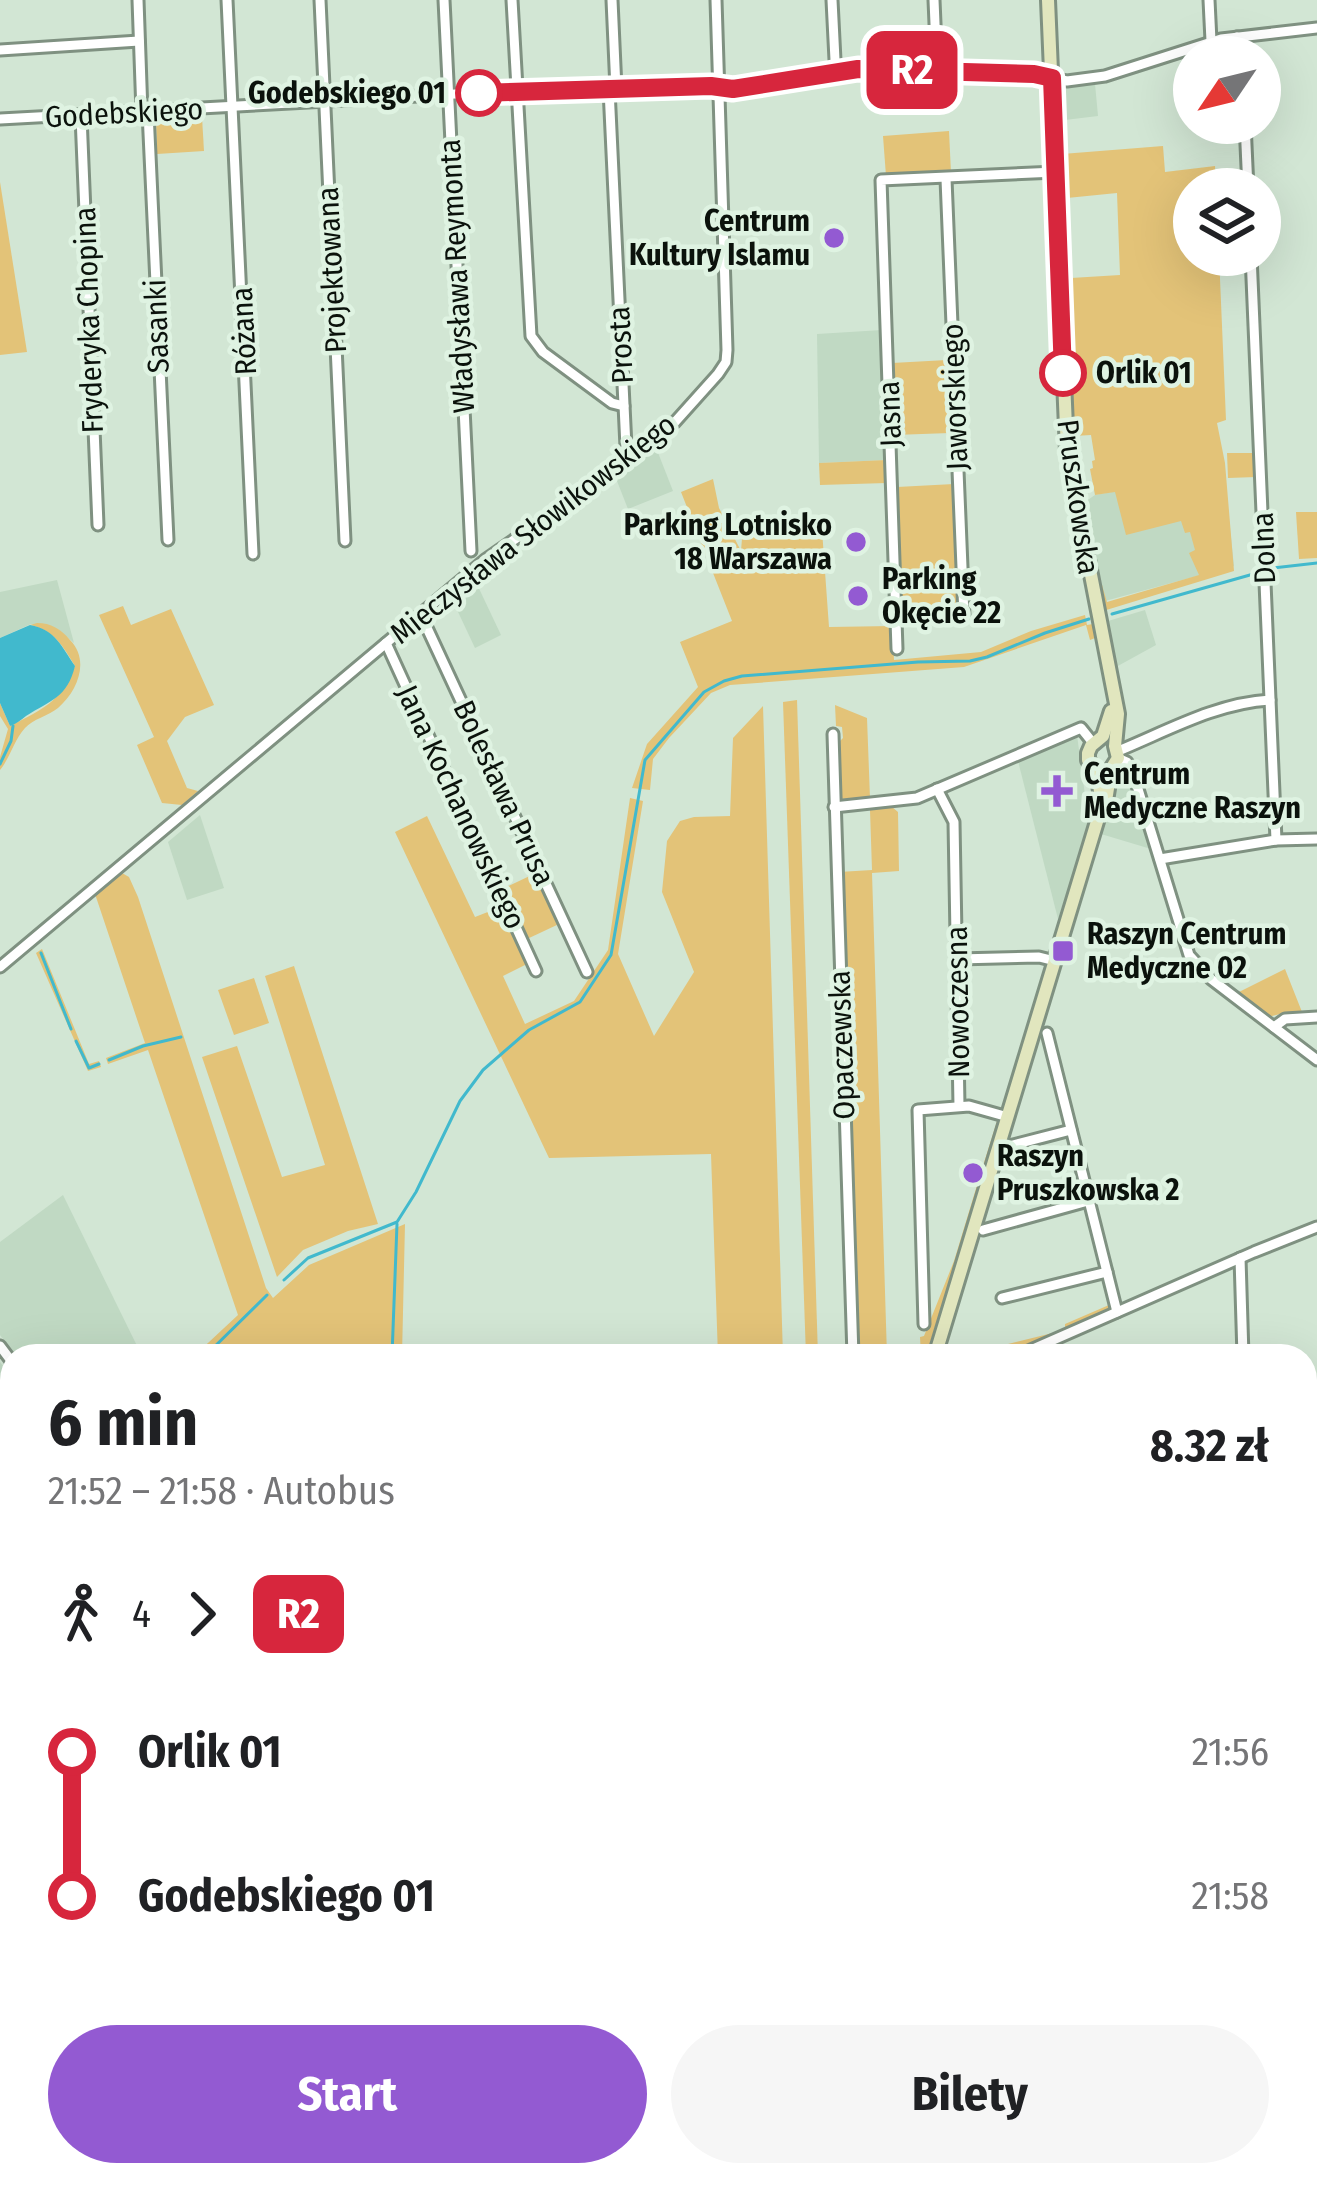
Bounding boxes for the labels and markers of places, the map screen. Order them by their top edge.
marker: Godebskiego 01 [457,71,501,115]
place label: Godebskiego 01 [248,75,446,111]
place label: Centrum Kultury Islamu [629,203,810,273]
marker: Centrum Kultury Islamu [821,225,847,251]
marker: Orlik 01 [1041,351,1085,395]
place label: Orlik 01 [1096,355,1192,391]
place label: Parking Lotnisko 18 Warszawa [624,507,832,577]
marker: Parking Lotnisko 18 Warszawa [843,529,869,555]
place label: Parking Okęcie 22 [882,561,1001,631]
marker: Parking Okęcie 22 [845,583,871,609]
place label: Centrum Medyczne Raszyn [1084,756,1301,826]
marker: Centrum Medyczne Raszyn [1041,775,1073,807]
place label: Raszyn Centrum Medyczne 02 [1087,916,1286,986]
marker: Raszyn Centrum Medyczne 02 [1050,938,1076,964]
place label: Raszyn Pruszkowska 2 [997,1138,1180,1208]
marker: Raszyn Pruszkowska 2 [960,1160,986,1186]

